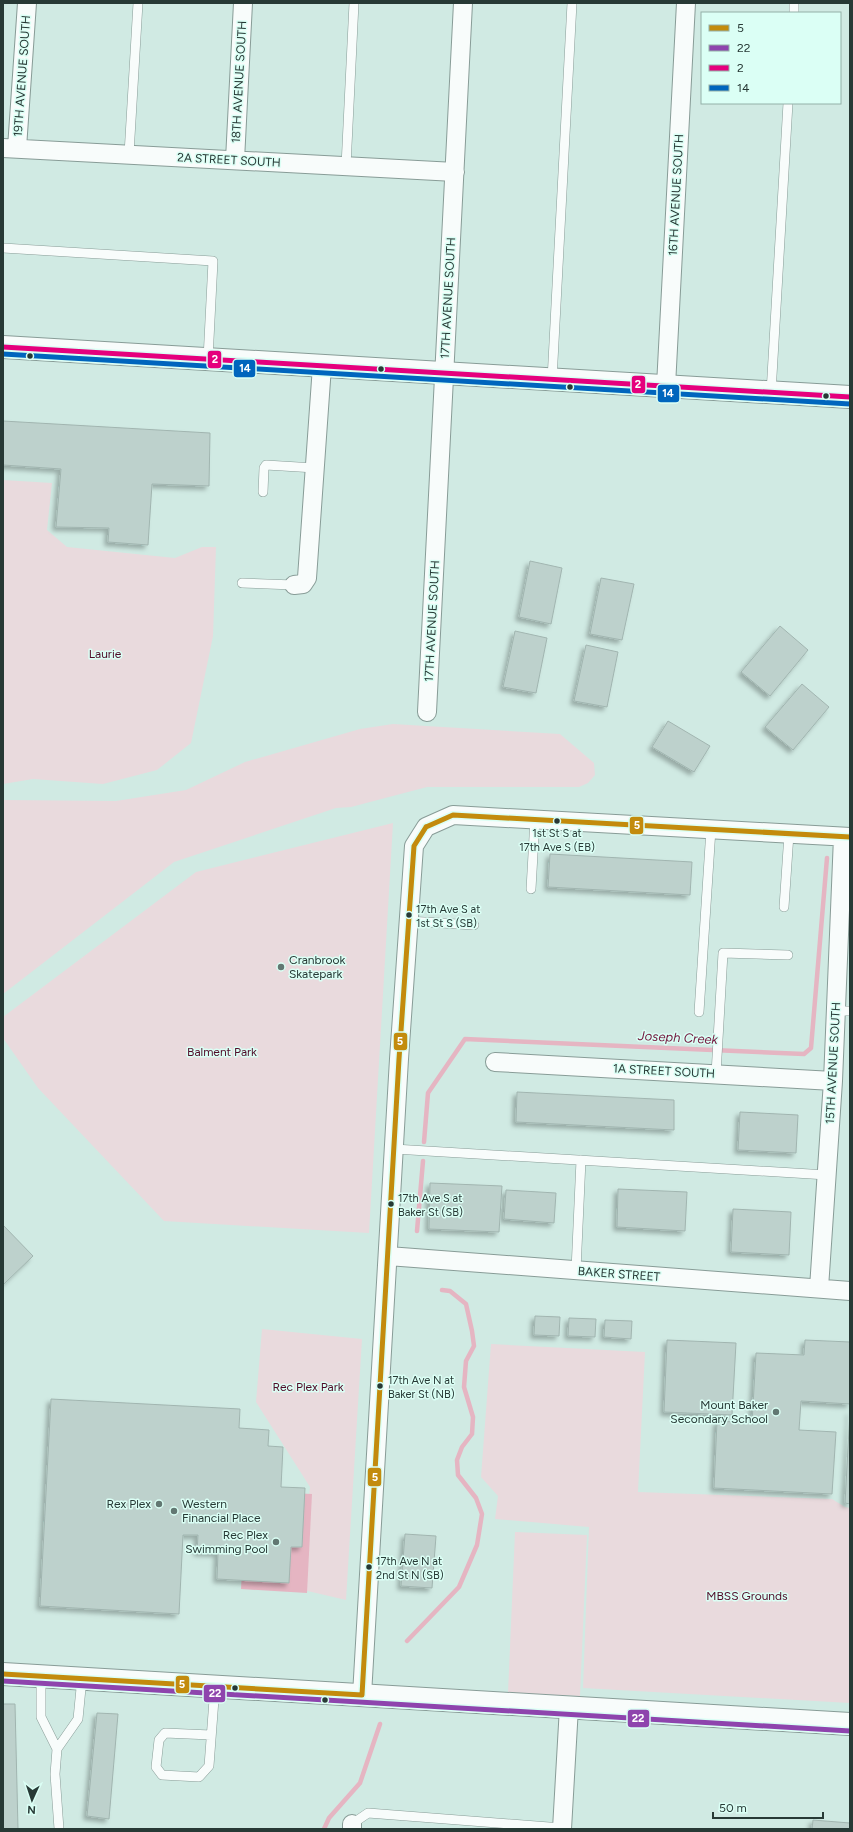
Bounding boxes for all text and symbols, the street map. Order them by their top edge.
legend [701,12,841,104]
street label: 19TH AVENUE SOUTH [11,15,33,137]
street label: 18TH AVENUE SOUTH [229,20,249,144]
text: 5 [737,21,744,35]
text: 22 [737,41,750,55]
text: 2 [737,61,744,75]
text: 14 [737,81,750,95]
street label: 16TH AVENUE SOUTH [666,134,686,256]
street label: 2A STREET SOUTH [177,150,281,170]
street label: 17TH AVENUE SOUTH [438,237,458,359]
line badge: 2 [207,350,222,369]
unlabelled marker [25,351,35,361]
text: 2 [212,353,218,366]
line badge: 14 [233,359,256,378]
text: 14 [239,362,251,375]
unlabelled marker [376,364,386,374]
line badge: 2 [631,375,646,394]
text: 2 [635,378,641,391]
unlabelled marker [565,382,575,392]
line badge: 14 [657,384,680,403]
text: 14 [662,387,674,400]
unlabelled marker [821,391,831,401]
street label: 17TH AVENUE SOUTH [422,560,442,682]
park label: Laurie [89,647,122,661]
marker: 1st St S at 17th Ave S (EB) [552,816,562,826]
line badge: 5 [629,816,644,835]
text: 5 [634,819,640,832]
place label: 1st St S at 17th Ave S (EB) [519,827,595,854]
place label: 17th Ave S at 1st St S (SB) [416,903,480,930]
marker: 17th Ave S at 1st St S (SB) [404,910,414,920]
place label: Cranbrook Skatepark [289,953,346,981]
marker: Cranbrook Skatepark [276,962,286,972]
street label: 15TH AVENUE SOUTH [823,1002,843,1124]
water label: Joseph Creek [637,1028,719,1047]
line badge: 5 [393,1032,408,1051]
text: 5 [397,1035,403,1048]
park label: Balment Park [187,1045,257,1059]
street label: 1A STREET SOUTH [613,1061,715,1081]
place label: 17th Ave S at Baker St (SB) [398,1192,463,1219]
marker: 17th Ave S at Baker St (SB) [386,1199,396,1209]
street label: BAKER STREET [577,1264,661,1284]
place label: 17th Ave N at Baker St (NB) [388,1374,455,1401]
park label: Rec Plex Park [272,1380,344,1394]
marker: 17th Ave N at Baker St (NB) [375,1381,385,1391]
place label: Mount Baker Secondary School [670,1398,768,1426]
marker: Mount Baker Secondary School [771,1407,781,1417]
line badge: 5 [367,1467,382,1487]
text: 5 [372,1471,378,1484]
place label: Rex Plex [107,1497,151,1511]
place label: Western Financial Place [182,1497,261,1525]
marker: Rex Plex [154,1499,164,1509]
marker: Western Financial Place [169,1506,179,1516]
place label: Rec Plex Swimming Pool [185,1528,268,1556]
marker: Rec Plex Swimming Pool [271,1537,281,1547]
place label: 17th Ave N at 2nd St N (SB) [376,1555,444,1582]
marker: 17th Ave N at 2nd St N (SB) [364,1562,374,1572]
park label: MBSS Grounds [706,1589,788,1603]
line badge: 5 [175,1675,190,1694]
text: 5 [179,1678,185,1691]
unlabelled marker [230,1683,240,1693]
line badge: 22 [203,1684,226,1703]
text: 22 [209,1687,221,1700]
unlabelled marker [320,1695,330,1705]
line badge: 22 [627,1709,650,1728]
text: 22 [632,1712,644,1725]
north arrow [12,1780,52,1820]
scale bar [713,1794,823,1820]
text: 50 m [719,1801,747,1815]
text: N [27,1803,36,1816]

